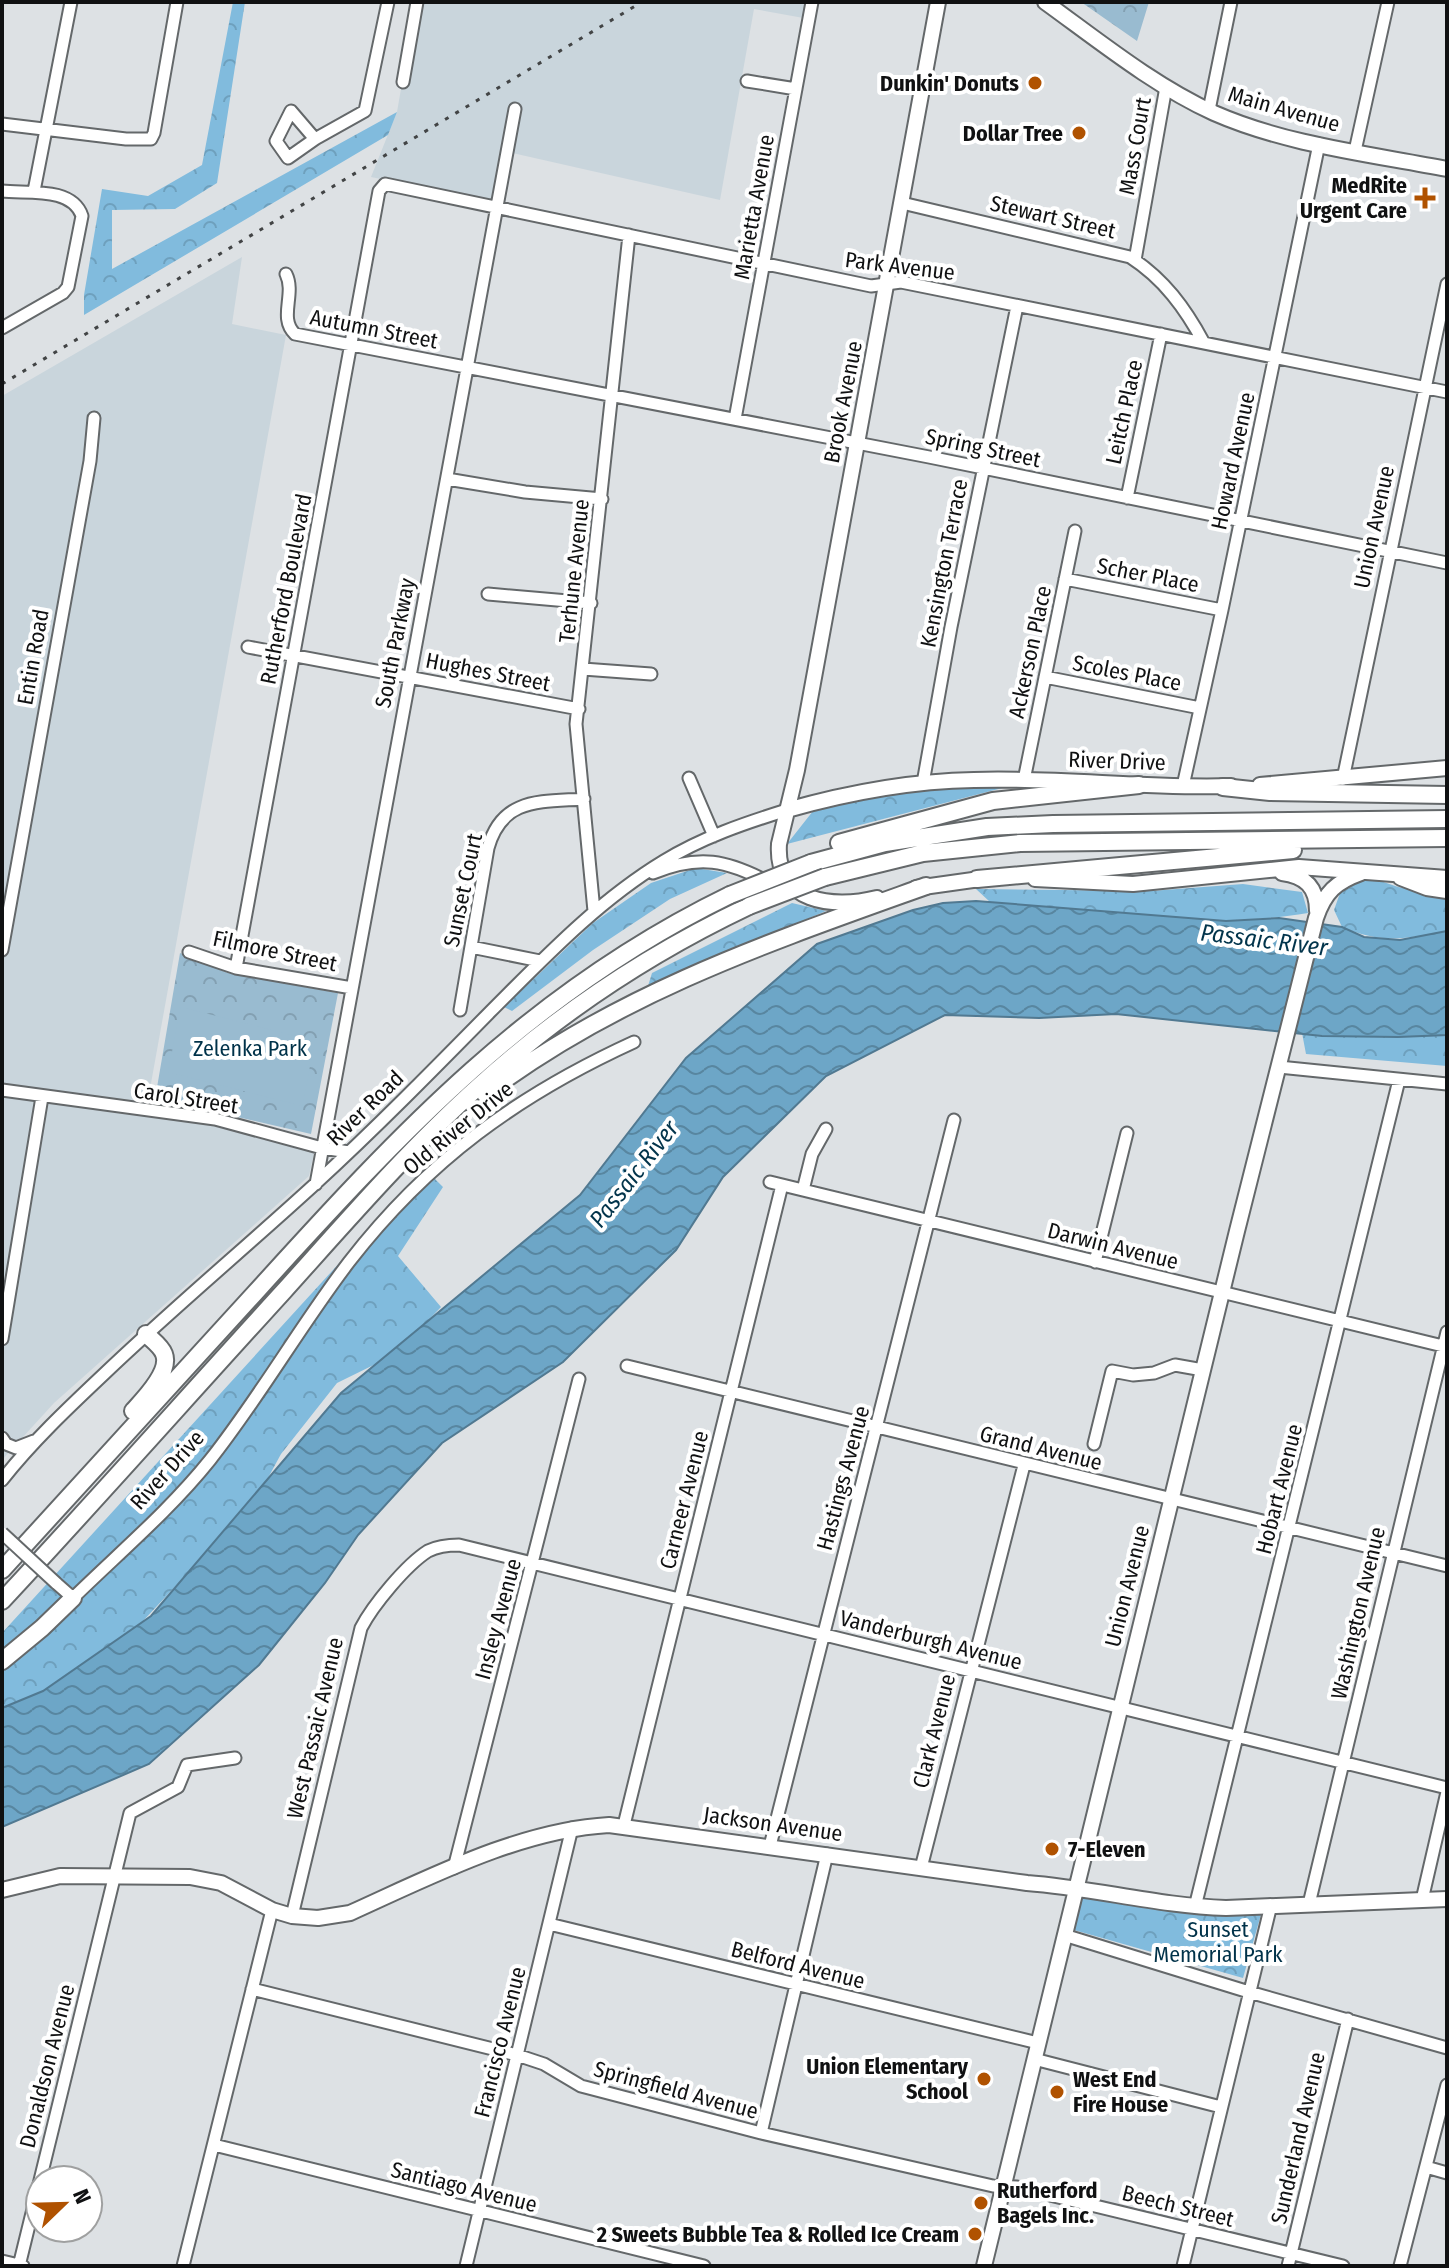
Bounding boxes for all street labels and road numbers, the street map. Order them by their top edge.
street label: Main Avenue [1225,80,1343,138]
street label: Mass Court [1113,94,1157,197]
street label: Marietta Avenue [728,132,780,282]
street label: Stewart Street [988,189,1119,245]
street label: Park Avenue [844,246,956,286]
street label: Autumn Street [308,303,441,355]
street label: Brook Avenue [818,339,868,465]
street label: Leitch Place [1100,357,1148,467]
street label: Howard Avenue [1205,390,1261,532]
street label: Spring Street [923,423,1044,474]
street label: Union Avenue [1348,463,1400,591]
street label: Kensington Terrace [914,476,974,650]
street label: Rutherford Boulevard [254,491,318,687]
street label: Terhune Avenue [553,498,595,644]
street label: Scher Place [1095,552,1201,598]
street label: South Parkway [369,576,421,710]
street label: Ackerson Place [1003,583,1057,721]
street label: Entin Road [11,607,55,707]
street label: Hughes Street [423,647,553,697]
street label: Scoles Place [1070,649,1184,697]
street label: River Drive [1068,746,1166,776]
street label: Sunset Court [438,830,488,949]
street label: Filmore Street [211,925,340,977]
street label: River Road [321,1065,409,1151]
street label: Old River Drive [397,1075,519,1181]
street label: Carol Street [132,1076,241,1120]
street label: Darwin Avenue [1045,1217,1181,1275]
street label: Hastings Avenue [811,1403,875,1553]
street label: Grand Avenue [977,1420,1105,1476]
street label: Hobart Avenue [1250,1421,1308,1557]
street label: River Drive [124,1425,210,1515]
street label: Carneer Avenue [654,1428,714,1572]
street label: Union Avenue [1099,1522,1155,1650]
street label: Washington Avenue [1325,1524,1391,1702]
street label: Insley Avenue [469,1555,527,1683]
street label: Vanderburgh Avenue [837,1604,1025,1676]
street label: West Passaic Avenue [281,1635,349,1821]
street label: Clark Avenue [907,1671,961,1791]
street label: Jackson Avenue [702,1801,844,1847]
street label: Belford Avenue [728,1935,868,1995]
street label: Francisco Avenue [468,1964,532,2120]
street label: Donaldson Avenue [14,1981,80,2151]
street label: Sunderland Avenue [1265,2049,1331,2227]
street label: Springfield Avenue [591,2055,761,2125]
street label: Santiago Avenue [388,2156,540,2218]
street label: Beech Street [1119,2179,1237,2233]

